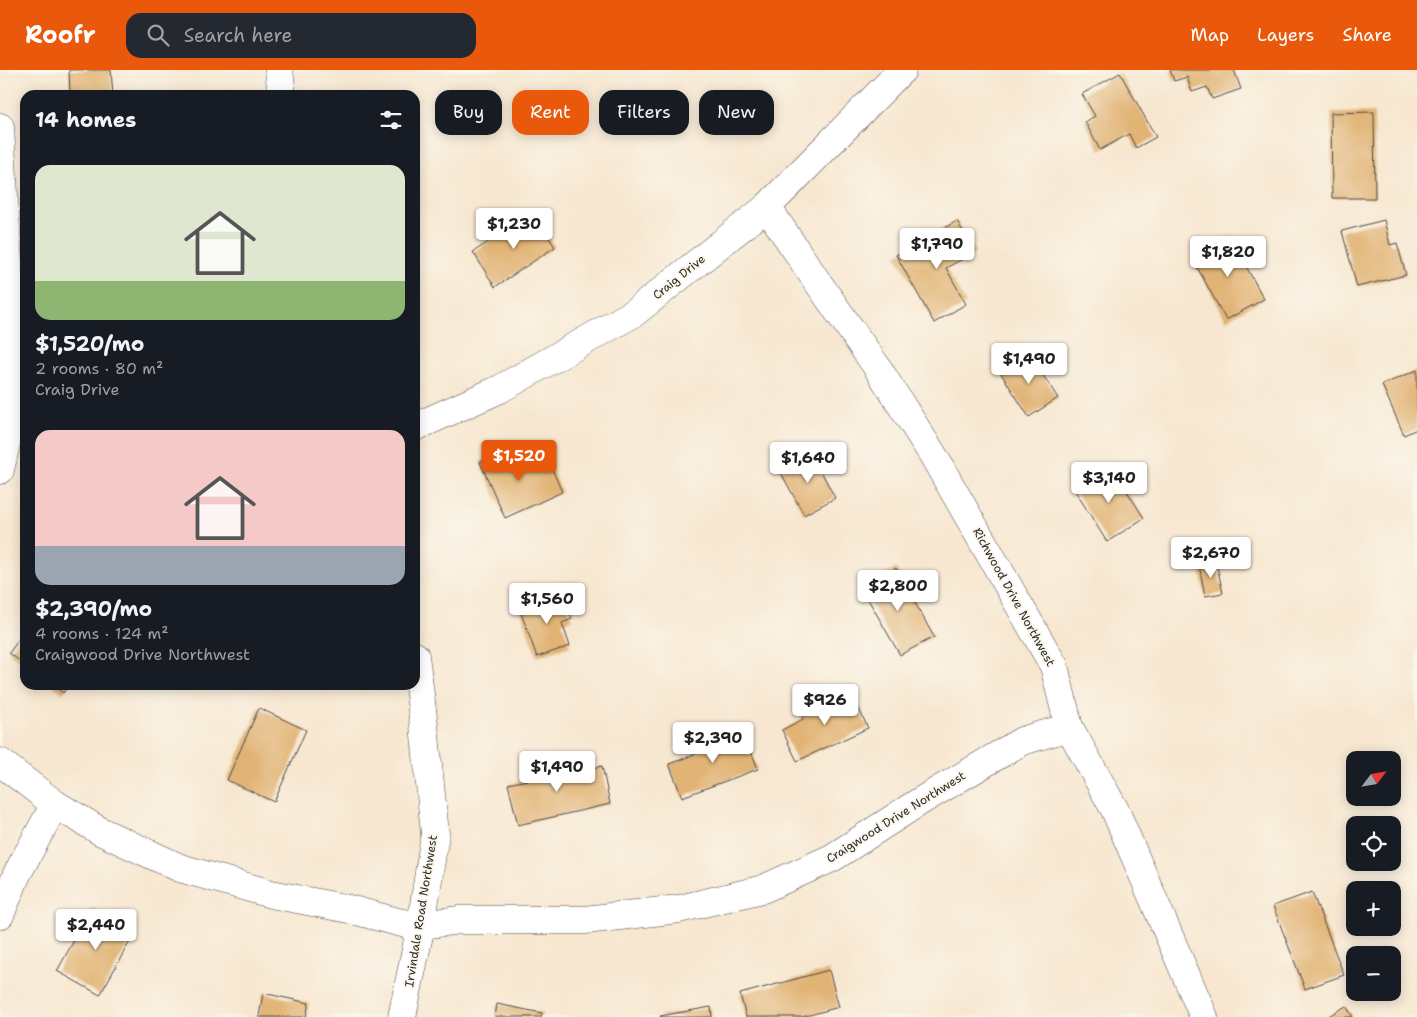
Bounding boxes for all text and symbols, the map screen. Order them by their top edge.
search box [126,13,476,58]
text: Roofr [25,19,96,51]
icon: search [144,21,172,49]
text: Search here [184,23,292,48]
text: Map [1191,23,1229,47]
text: Layers [1257,23,1314,47]
text: Share [1342,23,1392,47]
chip: Buy [435,90,502,135]
chip: Rent [512,90,589,135]
chip: Filters [599,90,689,135]
chip: New [699,90,774,135]
text: 14 homes [35,106,136,134]
icon: filters [377,106,405,134]
icon: home [175,198,265,288]
pin: $1,230 [473,208,555,250]
text: $1,230 [487,213,541,234]
pin: $1,790 [896,228,978,270]
text: $1,790 [910,233,964,254]
pin: $1,820 [1187,236,1269,278]
text: $1,820 [1201,241,1255,262]
street label: Craig Drive [649,251,709,303]
text: $1,520/mo [35,330,144,358]
pin: $1,490 [988,342,1070,385]
text: $1,490 [1002,348,1056,369]
text: 2 rooms · 80 m² [35,358,163,379]
text: Craig Drive [35,379,119,400]
pin: $1,520 [478,440,560,482]
pin: $1,640 [767,442,849,484]
text: $1,520 [493,445,545,466]
text: $1,640 [781,447,835,468]
pin: $3,140 [1068,462,1150,504]
icon: home [175,463,265,553]
text: $3,140 [1082,467,1136,488]
street label: Richwood Drive Northwest [969,525,1059,669]
pin: $2,670 [1170,536,1252,579]
text: $2,670 [1182,542,1240,563]
pin: $2,800 [857,570,939,612]
text: $2,800 [868,575,928,596]
pin: $1,560 [506,582,588,625]
text: $1,560 [520,588,574,609]
text: $2,390/mo [35,595,152,623]
text: 4 rooms · 124 m² [35,623,169,644]
text: Craigwood Drive Northwest [35,644,250,665]
pin: $926 [795,684,855,726]
text: $926 [803,689,847,710]
pin: $2,390 [672,722,754,764]
text: $2,390 [684,727,742,748]
pin: $1,490 [516,750,598,793]
north arrow [1346,751,1401,806]
map controls [1346,751,1401,1001]
text: $1,490 [530,756,584,777]
street label: Craigwood Drive Northwest [823,767,969,867]
button: locate [1346,816,1401,871]
street label: Irvindale Road Northwest [401,834,441,988]
button: + [1346,881,1401,936]
pin: $2,440 [55,908,137,951]
text: $2,440 [67,914,125,935]
button: − [1346,946,1401,1001]

